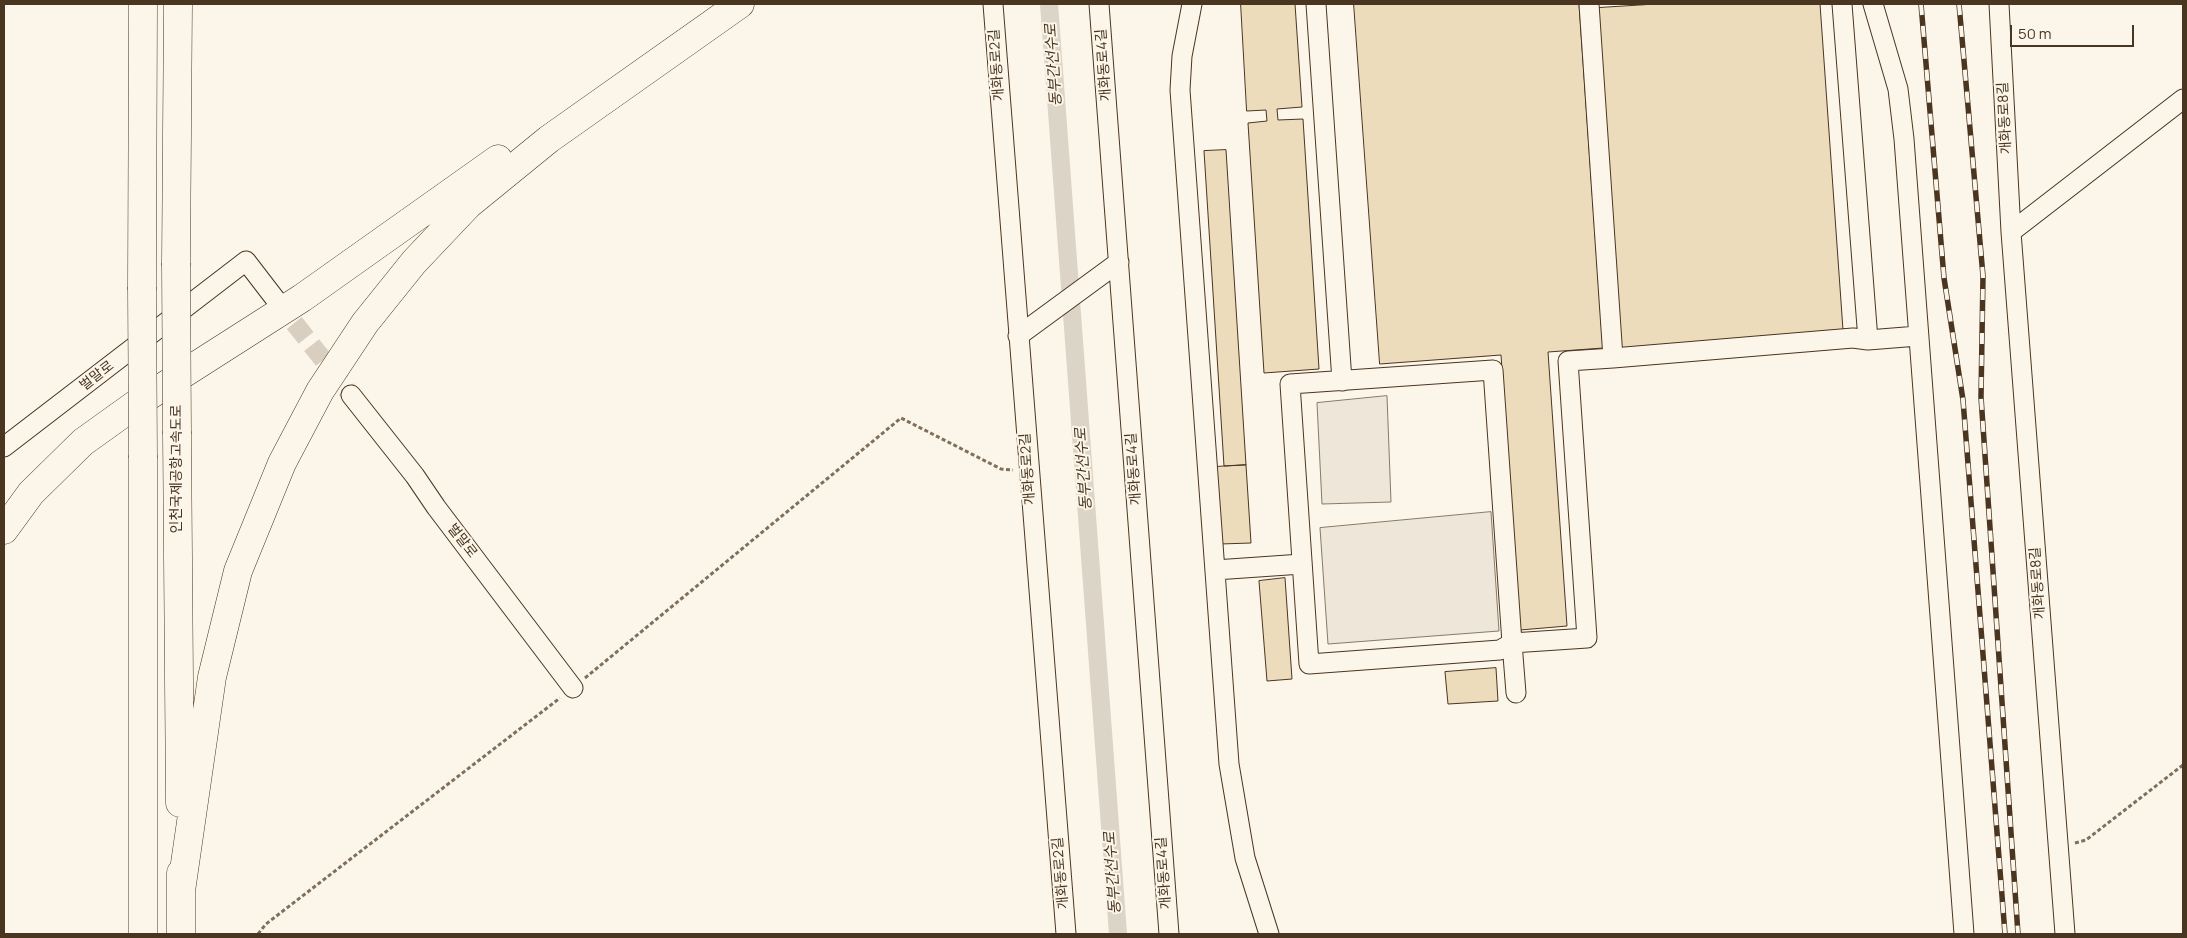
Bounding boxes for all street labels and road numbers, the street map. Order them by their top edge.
street label: 개화동로2길 [986,28,1008,102]
street label: 개화동로4길 [1093,28,1115,102]
street label: 개화동로8길 [1995,81,2015,155]
street label: 벌말로 [77,357,117,395]
street label: 인천국제공항고속도로 [169,405,185,533]
street label: 개화동로2길 [1017,432,1039,506]
street label: 개화동로4길 [1123,432,1145,506]
street label: 벌말로 [443,521,481,561]
street label: 개화동로8길 [2027,546,2049,620]
street label: 개화동로2길 [1049,836,1073,910]
street label: 개화동로4길 [1153,836,1175,910]

